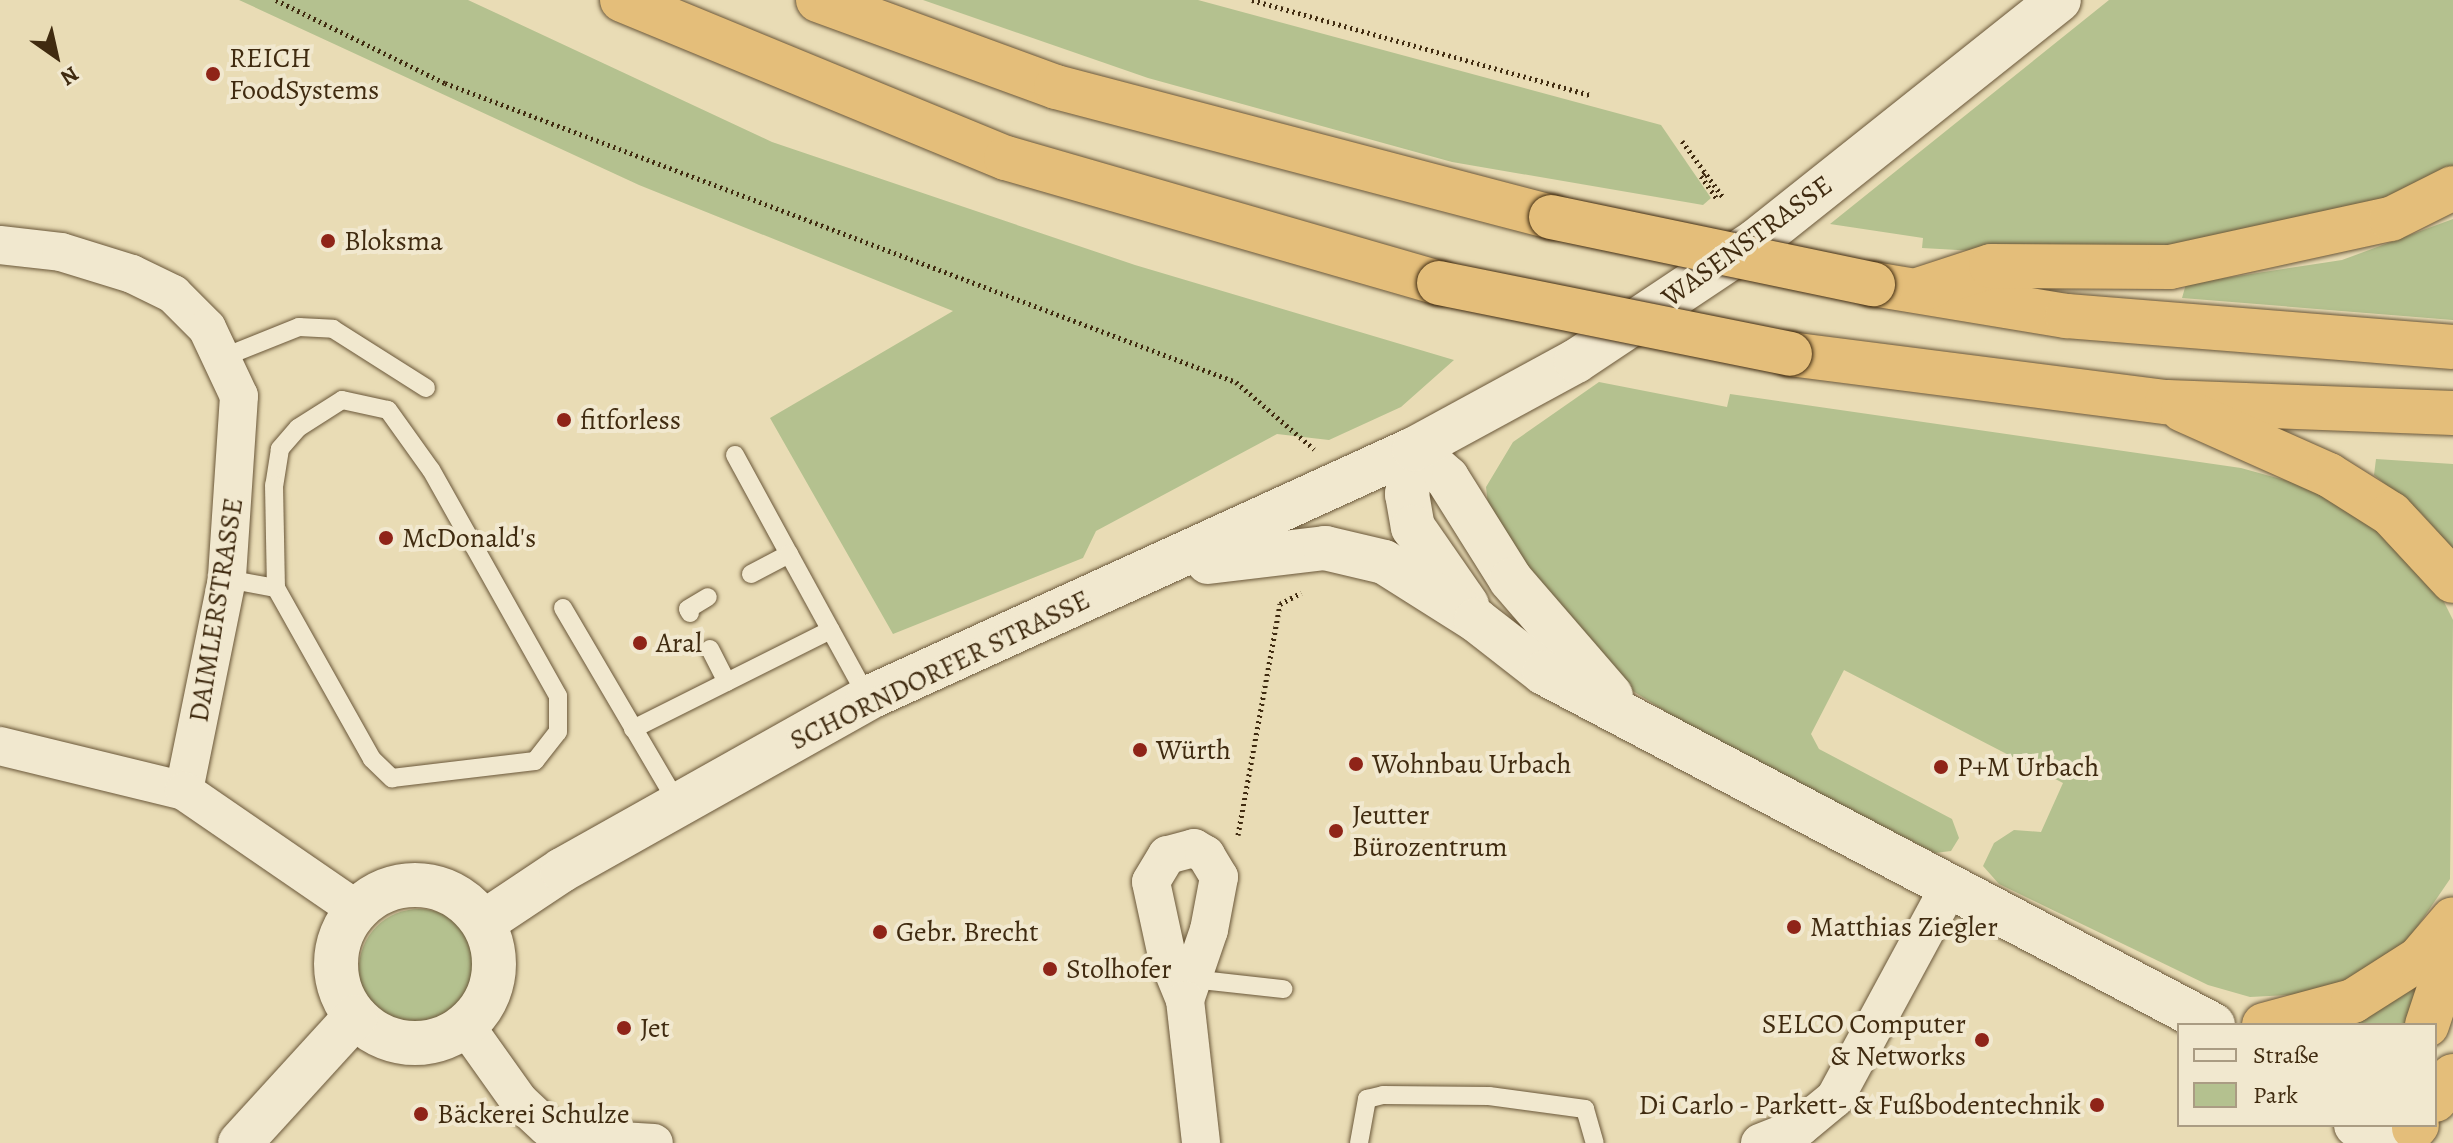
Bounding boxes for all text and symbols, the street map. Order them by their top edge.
north arrow [16,16,96,96]
place label: REICH FoodSystems [229,41,379,107]
text: N [54,59,84,93]
marker: REICH FoodSystems [204,65,222,83]
street label: WASENSTRASSE [1655,168,1839,314]
place label: Bloksma [344,224,443,258]
marker: Bloksma [319,232,337,250]
place label: fitforless [580,403,681,437]
marker: fitforless [555,411,573,429]
street label: DAIMLERSTRASSE [182,495,250,725]
place label: McDonald's [402,521,536,555]
marker: McDonald's [377,529,395,547]
street label: SCHORNDORFER STRASSE [785,583,1095,757]
place label: Aral [656,626,702,660]
marker: Aral [631,634,649,652]
place label: Würth [1156,733,1231,767]
marker: Würth [1131,741,1149,759]
place label: Wohnbau Urbach [1372,747,1572,781]
place label: P+M Urbach [1957,750,2099,784]
marker: Wohnbau Urbach [1347,755,1365,773]
marker: P+M Urbach [1932,758,1950,776]
place label: Jeutter Bürozentrum [1352,798,1507,864]
marker: Jeutter Bürozentrum [1327,822,1345,840]
place label: Matthias Ziegler [1810,910,1998,944]
place label: Gebr. Brecht [896,915,1039,949]
marker: Matthias Ziegler [1785,918,1803,936]
marker: Gebr. Brecht [871,923,889,941]
place label: Stolhofer [1066,952,1172,986]
marker: Stolhofer [1041,960,1059,978]
place label: SELCO Computer & Networks [1762,1007,1966,1073]
place label: Jet [640,1011,670,1045]
marker: Jet [615,1019,633,1037]
legend [2177,1023,2437,1127]
marker: SELCO Computer & Networks [1973,1031,1991,1049]
text: Straße [2253,1039,2319,1071]
text: Park [2253,1079,2298,1111]
place label: Di Carlo - Parkett- & Fußbodentechnik [1637,1088,2081,1122]
marker: Di Carlo - Parkett- & Fußbodentechnik [2088,1096,2106,1114]
place label: Bäckerei Schulze [437,1097,629,1131]
marker: Bäckerei Schulze [412,1105,430,1123]

